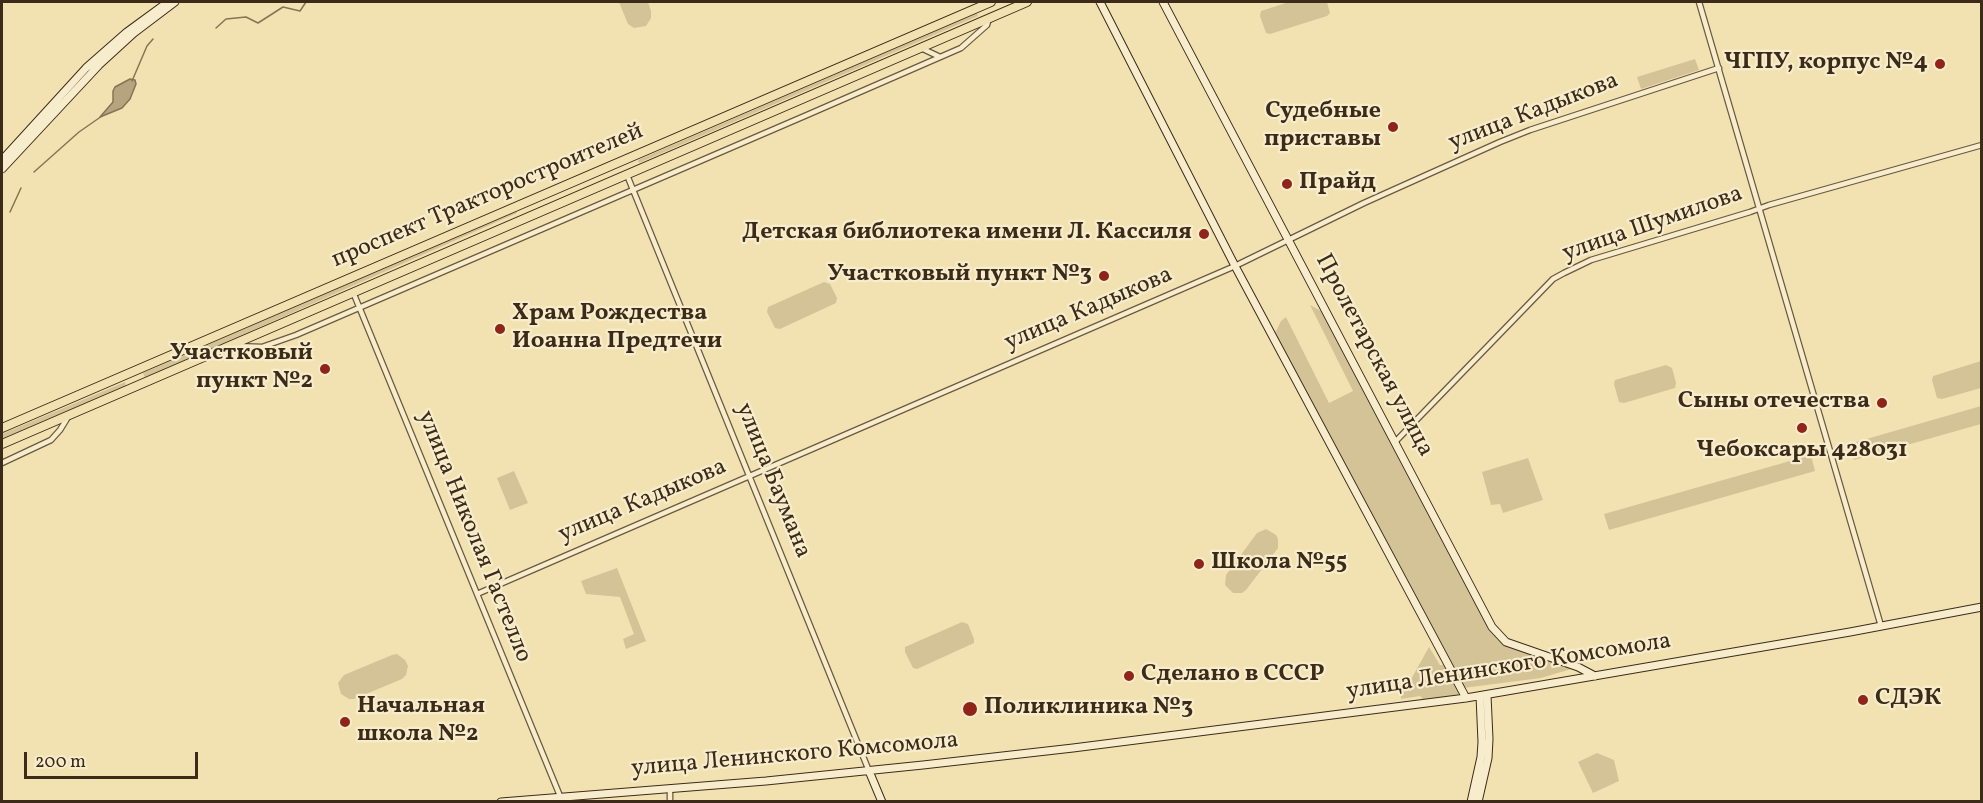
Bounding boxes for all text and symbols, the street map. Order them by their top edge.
place label: ЧГПУ, корпус №4 [1724,50,1928,78]
marker: ЧГПУ, корпус №4 [1933,57,1947,71]
street label: улица Кадыкова [1445,67,1623,159]
place label: Судебные приставы [1264,99,1381,155]
street label: проспект Тракторостроителей [328,118,648,276]
marker: Судебные приставы [1386,120,1400,134]
place label: Прайд [1299,170,1376,198]
marker: Прайд [1280,177,1294,191]
street label: улица Шумилова [1559,181,1747,269]
place label: Детская библиотека имени Л. Кассиля [742,220,1192,248]
marker: Детская библиотека имени Л. Кассиля [1197,227,1211,241]
street label: Пролетарская улица [1307,250,1439,462]
place label: Участковый пункт №3 [827,262,1092,290]
street label: улица Кадыкова [1001,262,1177,358]
marker: Участковый пункт №3 [1097,269,1111,283]
place label: Храм Рождества Иоанна Предтечи [512,301,722,357]
marker: Храм Рождества Иоанна Предтечи [493,322,507,336]
place label: Участковый пункт №2 [170,341,313,397]
marker: Участковый пункт №2 [318,362,332,376]
place label: Сыны отечества [1678,389,1870,417]
marker: Сыны отечества [1875,396,1889,410]
street label: улица Баумана [728,399,816,563]
street label: улица Николая Гастелло [409,407,537,667]
marker: Чебоксары 428031 [1795,421,1809,435]
place label: Чебоксары 428031 [1696,438,1908,466]
street label: улица Кадыкова [555,454,731,550]
place label: Школа №55 [1211,550,1347,578]
marker: Школа №55 [1192,557,1206,571]
street label: улица Ленинского Комсомола [1345,628,1673,708]
place label: Сделано в СССР [1141,662,1325,690]
marker: Сделано в СССР [1122,669,1136,683]
place label: СДЭК [1875,686,1941,714]
marker: СДЭК [1856,693,1870,707]
place label: Начальная школа №2 [357,694,485,750]
place label: Поликлиника №3 [984,695,1193,723]
marker: Поликлиника №3 [961,700,979,718]
marker: Начальная школа №2 [338,715,352,729]
street label: улица Ленинского Комсомола [630,727,960,785]
scale bar [27,740,201,778]
text: 200 m [35,750,86,775]

